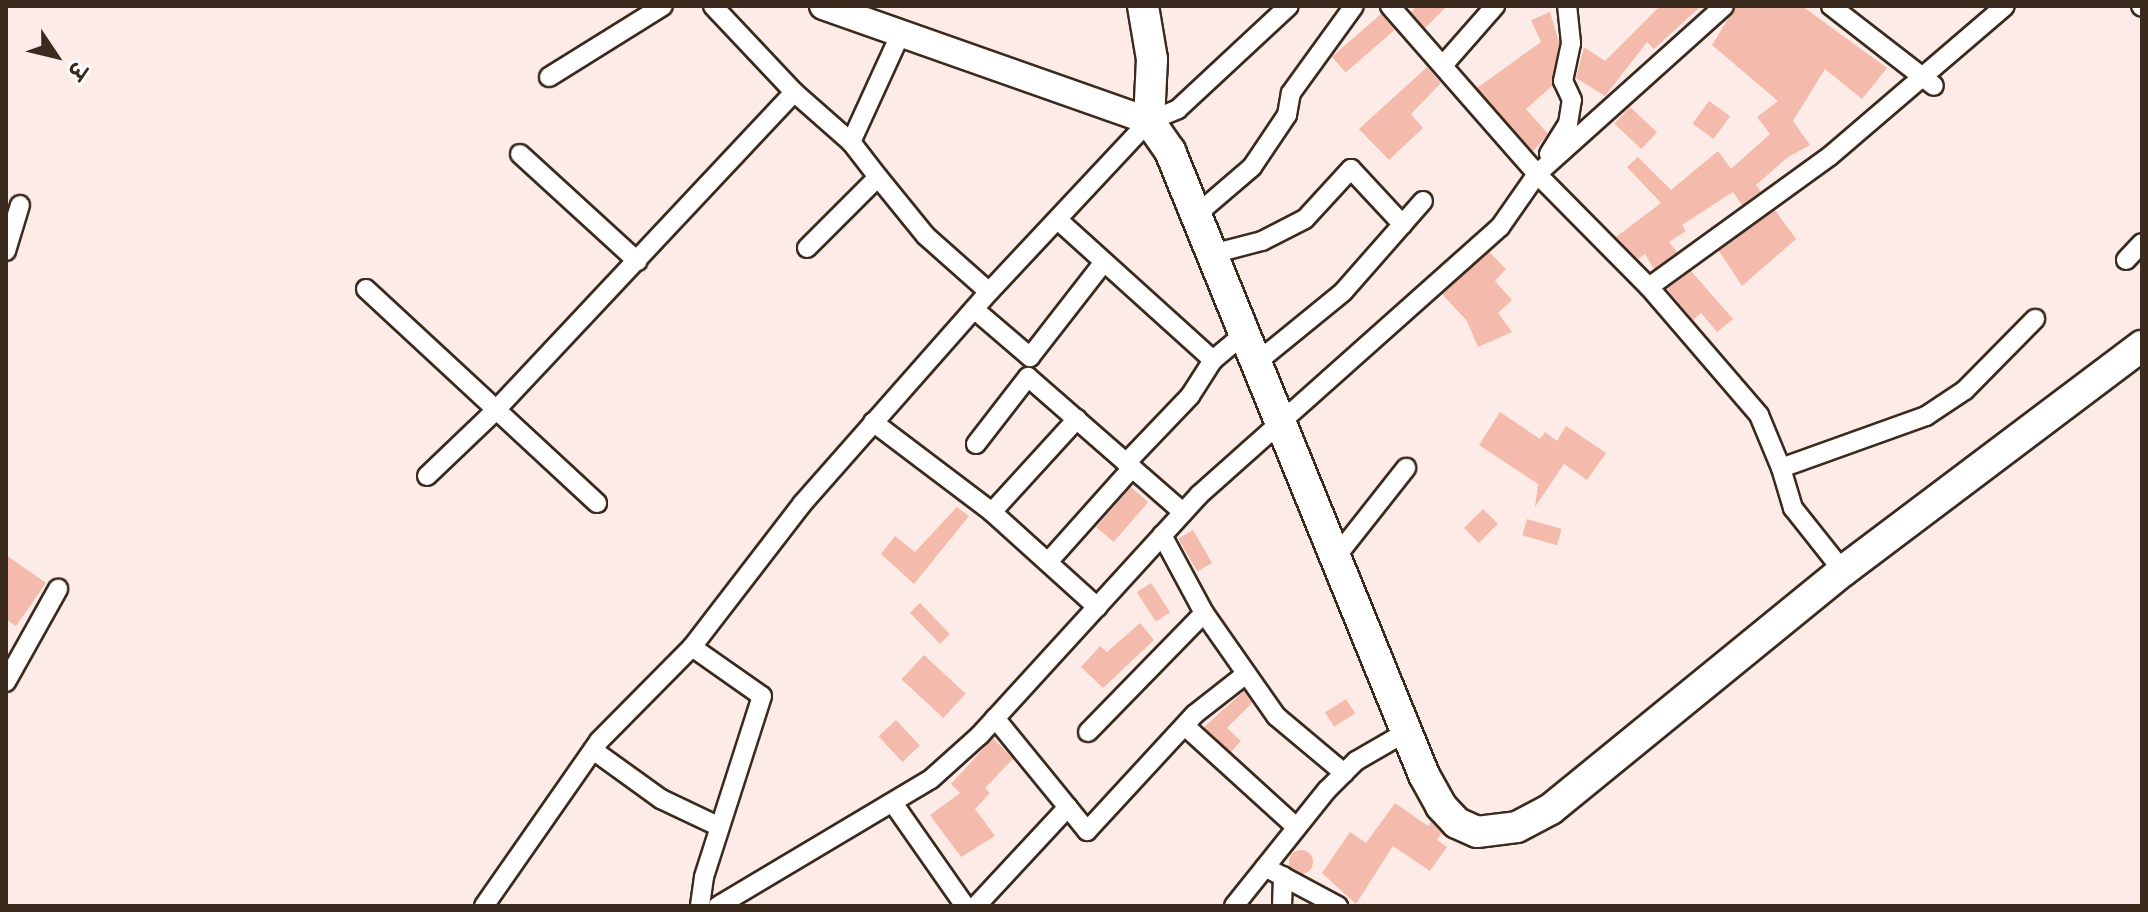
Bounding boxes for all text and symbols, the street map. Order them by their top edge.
north arrow [16,16,96,96]
text: उ [60,56,91,84]

